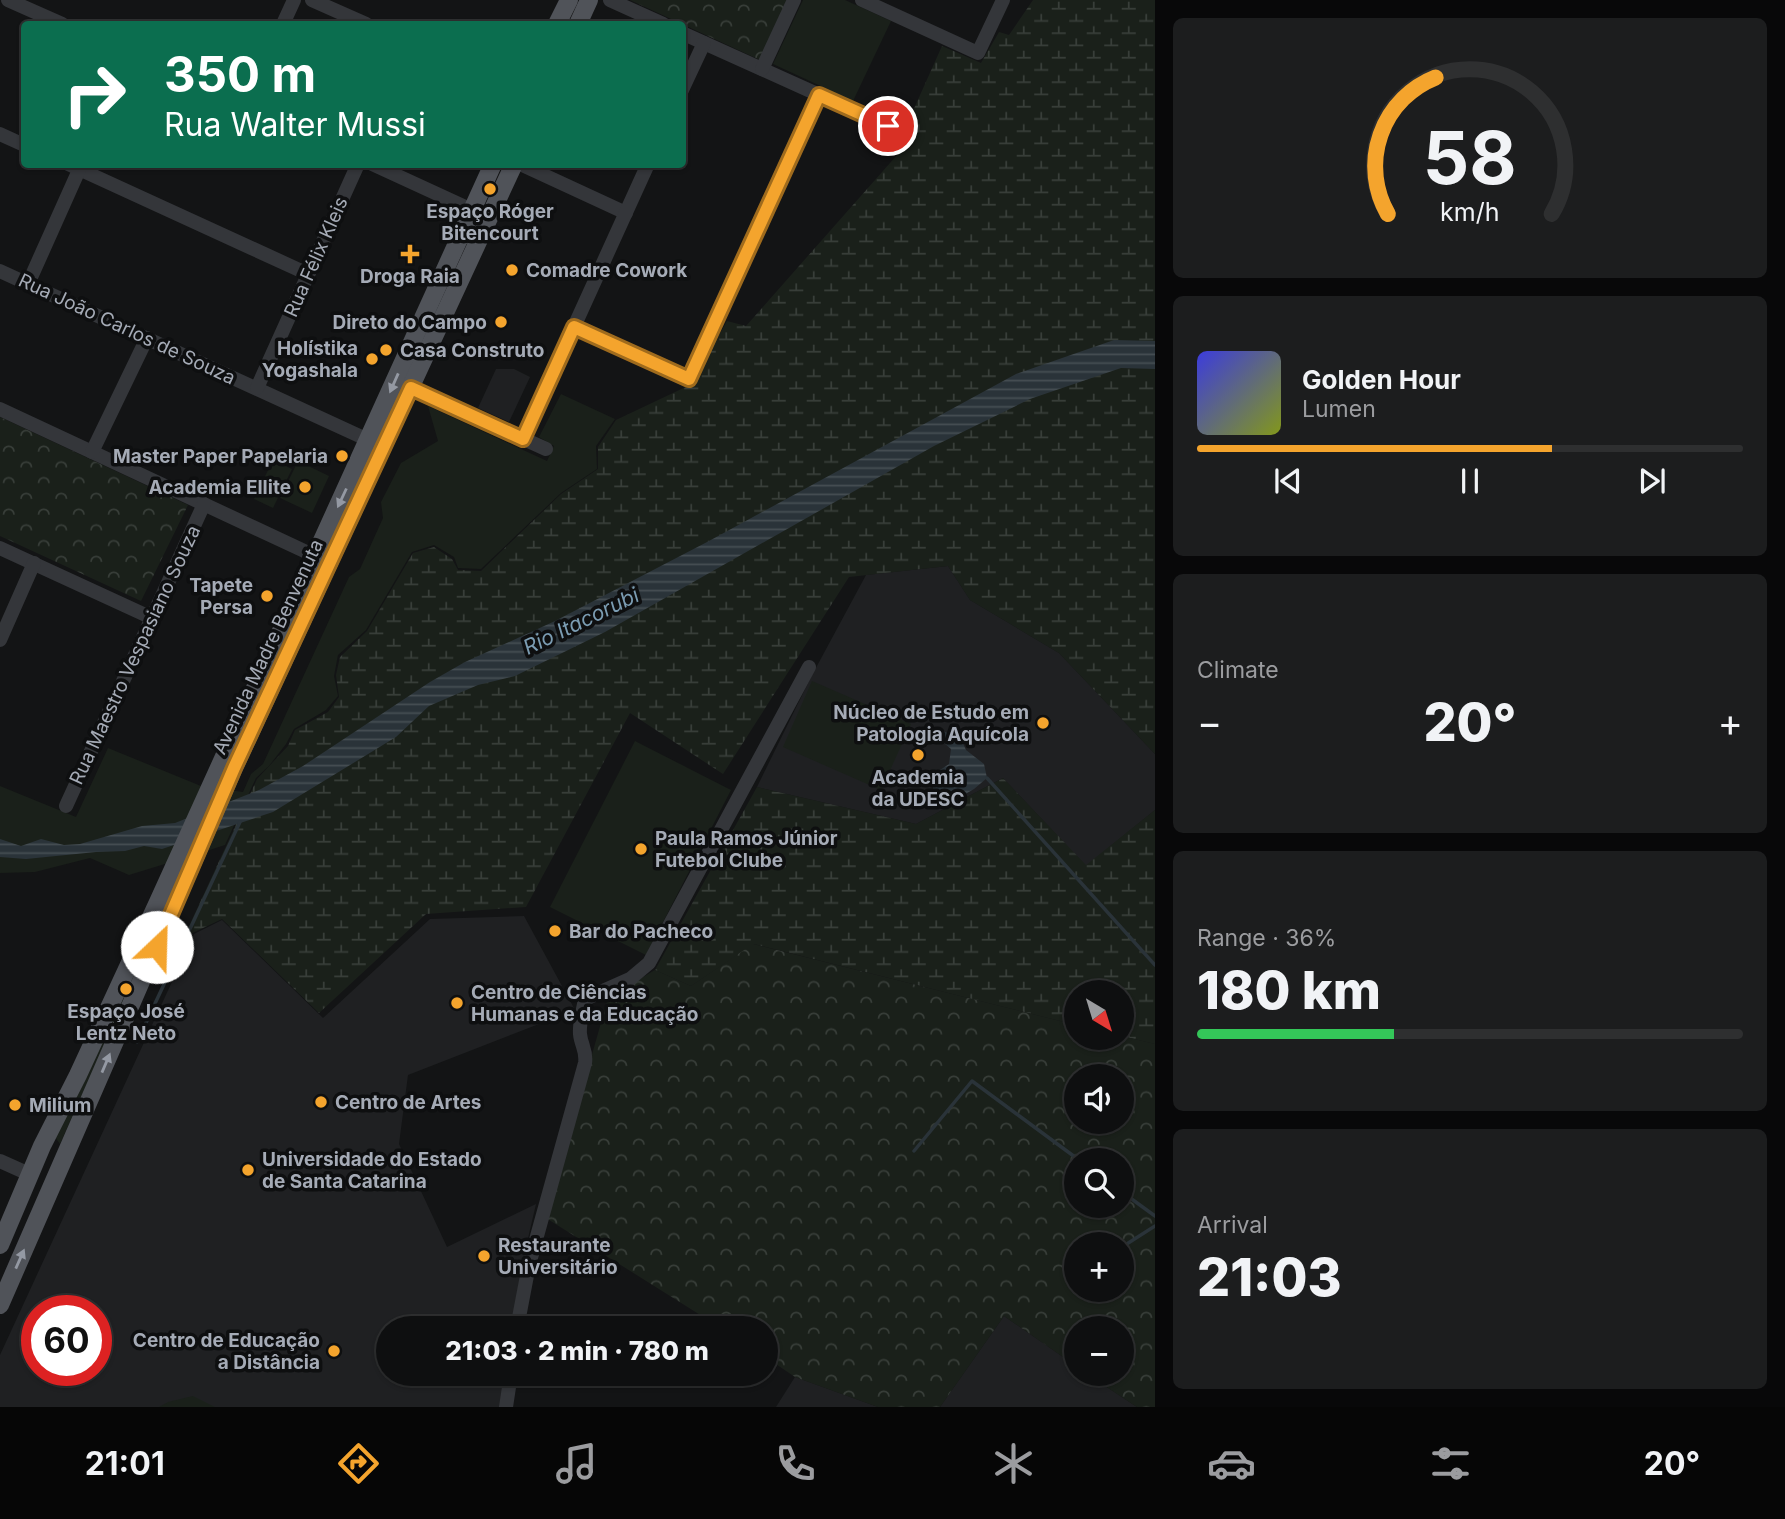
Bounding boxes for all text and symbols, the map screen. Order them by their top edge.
text: 350 m [164,45,316,104]
icon: right [49,49,140,140]
pin [858,96,918,156]
text: Rua Walter Mussi [164,105,426,144]
icon: arrive [869,107,907,145]
text: 58 [1423,113,1517,202]
marker: Espaço Róger Bitencourt [482,181,498,197]
street label: Rua Félix Kleis [279,193,353,321]
text: km/h [1440,197,1500,227]
place label: Espaço Róger Bitencourt [426,200,554,245]
marker: Droga Raia [402,246,418,262]
place label: Comadre Cowork [526,259,687,282]
marker: Comadre Cowork [504,262,520,278]
place label: Droga Raia [360,265,460,288]
street label: Rua João Carlos de Souza [15,269,239,389]
place label: Direto do Campo [332,311,487,334]
marker: Direto do Campo [493,314,509,330]
place label: Holístika Yogashala [262,337,358,382]
place label: Casa Construto [400,339,544,362]
marker: Casa Construto [378,342,394,358]
marker: Holístika Yogashala [364,351,380,367]
text: Golden Hour [1302,364,1461,395]
one-way arrow [388,373,400,393]
text: Lumen [1302,395,1376,423]
place label: Master Paper Papelaria [113,445,328,468]
marker: Master Paper Papelaria [334,448,350,464]
icon: previous [1269,462,1307,500]
icon: pause [1451,462,1489,500]
icon: next [1633,462,1671,500]
place label: Academia Ellite [148,476,291,499]
marker: Academia Ellite [297,479,313,495]
one-way arrow [336,488,348,508]
street label: Rua Maestro Vespasiano Souza [65,522,205,788]
street label: Avenida Madre Benvenuta [208,536,328,758]
place label: Tapete Persa [189,574,253,619]
water label: Rio Itacorubi [519,582,644,660]
marker: Tapete Persa [259,588,275,604]
text: Climate [1197,656,1279,684]
text: 20° [1423,691,1517,754]
text: − [1197,699,1222,745]
text: + [1718,699,1743,745]
place label: Núcleo de Estudo em Patologia Aquícola [833,701,1029,746]
marker: Núcleo de Estudo em Patologia Aquícola [1035,715,1051,731]
marker: Academia da UDESC [910,747,926,763]
place label: Academia da UDESC [871,766,965,811]
place label: Paula Ramos Júnior Futebol Clube [655,827,838,872]
marker: Paula Ramos Júnior Futebol Clube [633,841,649,857]
position arrow [120,910,194,984]
place label: Bar do Pacheco [569,920,713,943]
marker: Bar do Pacheco [547,923,563,939]
text: Range · 36% [1197,924,1336,952]
text: 180 km [1197,959,1381,1022]
north arrow [1064,980,1134,1050]
map controls [1064,980,1134,1386]
marker: Espaço José Lentz Neto [118,981,134,997]
place label: Centro de Ciências Humanas e da Educação [471,981,699,1026]
marker: Centro de Ciências Humanas e da Educação [449,995,465,1011]
place label: Espaço José Lentz Neto [67,1000,185,1045]
one-way arrow [101,1053,112,1074]
button: sound [1064,1064,1134,1134]
place label: Centro de Artes [335,1091,481,1114]
place label: Milium [29,1094,91,1117]
marker: Centro de Artes [313,1094,329,1110]
marker: Milium [7,1097,23,1113]
place label: Universidade do Estado de Santa Catarina [262,1148,482,1193]
button: search [1064,1148,1134,1218]
marker: Universidade do Estado de Santa Catarina [240,1162,256,1178]
text: Arrival [1197,1211,1268,1239]
button: + [1064,1232,1134,1302]
place label: Restaurante Universitário [498,1234,618,1279]
text: 21:03 [1197,1246,1342,1309]
marker: Restaurante Universitário [476,1248,492,1264]
one-way arrow [15,1249,26,1270]
speed limit sign: 60 [21,1295,112,1386]
button: − [1064,1316,1134,1386]
place label: Centro de Educação a Distância [133,1329,320,1374]
text: 21:03 · 2 min · 780 m [445,1335,709,1366]
marker: Centro de Educação a Distância [326,1343,342,1359]
icon: directions [334,1439,383,1488]
icon: music [552,1439,601,1488]
icon: phone [771,1439,820,1488]
icon: climate [989,1439,1038,1488]
icon: car [1207,1439,1256,1488]
icon: filters [1426,1439,1475,1488]
text: 21:01 [85,1444,165,1483]
text: 20° [1644,1444,1700,1483]

